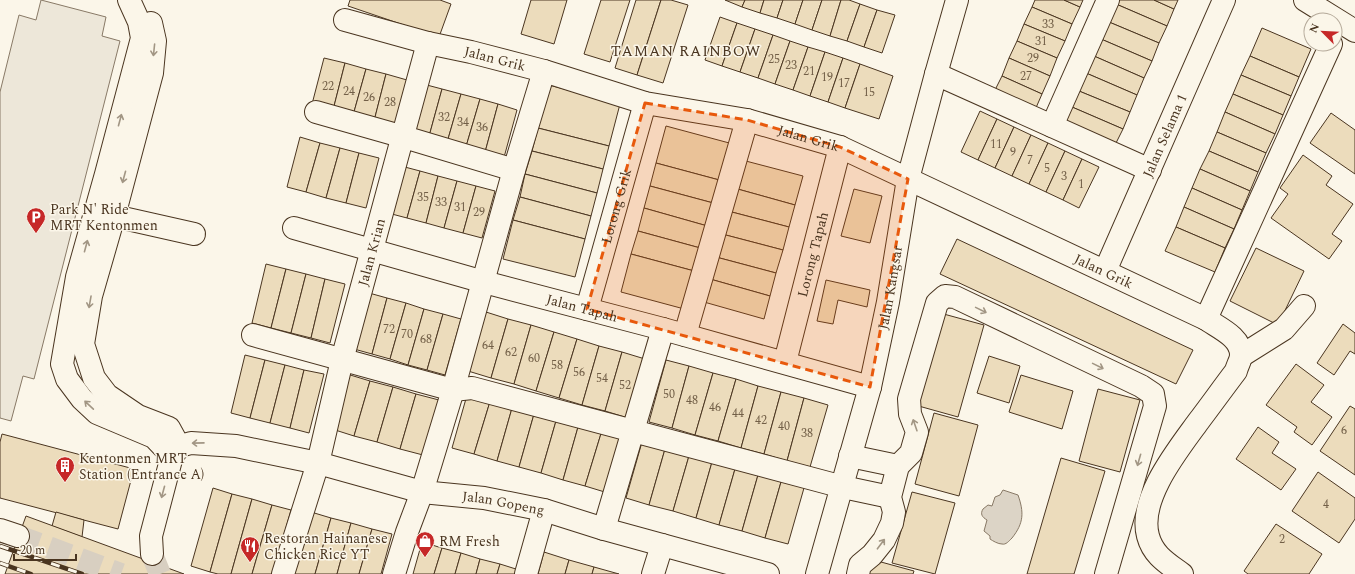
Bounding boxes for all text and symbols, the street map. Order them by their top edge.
north arrow [1303,12,1343,52]
house number: 33 [1042,15,1054,34]
text: N [1305,21,1324,36]
house number: 31 [1035,32,1047,51]
district label: TAMAN RAINBOW [611,40,761,63]
street label: Jalan Grik [462,41,528,77]
one-way arrow [150,43,158,56]
house number: 29 [1027,49,1039,68]
house number: 25 [768,50,780,69]
house number: 23 [785,56,797,75]
house number: 21 [803,62,815,81]
house number: 27 [1020,67,1032,86]
house number: 19 [821,68,833,87]
house number: 17 [838,74,850,93]
house number: 22 [322,77,334,96]
house number: 24 [343,82,355,101]
house number: 15 [863,83,875,102]
house number: 26 [363,88,375,107]
street label: Jalan Selama 1 [1137,91,1193,181]
house number: 28 [384,93,396,112]
house number: 32 [438,108,450,127]
house number: 34 [457,113,469,132]
one-way arrow [117,114,125,127]
house number: 36 [476,118,488,137]
street label: Jalan Grik [775,120,842,157]
house number: 11 [990,135,1002,154]
house number: 9 [1010,143,1016,162]
house number: 7 [1027,151,1033,170]
house number: 5 [1044,159,1050,178]
street label: Lorong Grik [596,166,637,246]
house number: 3 [1061,167,1067,186]
one-way arrow [120,170,127,183]
house number: 1 [1078,175,1084,194]
house number: 35 [417,188,429,207]
house number: 33 [435,193,447,212]
house number: 31 [454,198,466,217]
place label: Park N' Ride MRT Kentonmen [50,199,158,236]
house number: 29 [473,203,485,222]
parking icon: Park N' Ride MRT Kentonmen [25,206,47,234]
street label: Lorong Tapah [792,210,834,300]
street label: Jalan Krian [353,216,391,288]
one-way arrow [83,239,90,252]
street label: Jalan Kangsar [872,243,908,332]
street label: Jalan Grik [1070,248,1137,294]
street label: Jalan Tapah [544,289,620,328]
one-way arrow [86,295,94,308]
one-way arrow [975,307,987,314]
house number: 72 [383,320,395,339]
house number: 70 [401,325,413,344]
house number: 68 [420,330,432,349]
house number: 64 [482,336,494,355]
house number: 62 [505,343,517,362]
house number: 60 [528,349,540,368]
house number: 58 [551,356,563,375]
house number: 56 [573,363,585,382]
one-way arrow [1092,363,1104,370]
house number: 54 [596,369,608,388]
house number: 52 [619,376,631,395]
house number: 50 [663,385,675,404]
house number: 48 [686,391,698,410]
house number: 46 [709,398,721,417]
one-way arrow [84,400,94,409]
house number: 44 [732,404,744,423]
house number: 42 [755,411,767,430]
house number: 40 [778,417,790,436]
one-way arrow [910,419,918,431]
house number: 6 [1341,421,1347,440]
house number: 38 [801,424,813,443]
one-way arrow [192,439,205,447]
place label: Kentonmen MRT Station (Entrance A) [79,448,204,485]
one-way arrow [1135,453,1142,466]
building icon: Kentonmen MRT Station (Entrance A) [54,455,76,483]
one-way arrow [158,485,166,498]
street label: Jalan Gopeng [461,486,546,521]
house number: 4 [1323,495,1329,514]
place label: Restoran Hainanese Chicken Rice YT [264,528,388,565]
shop icon: RM Fresh [414,530,436,558]
house number: 2 [1279,530,1285,549]
place label: RM Fresh [439,531,500,552]
restaurant icon: Restoran Hainanese Chicken Rice YT [239,535,261,563]
scale bar [14,536,76,562]
one-way arrow [877,538,885,549]
text: 20 m [20,541,45,560]

